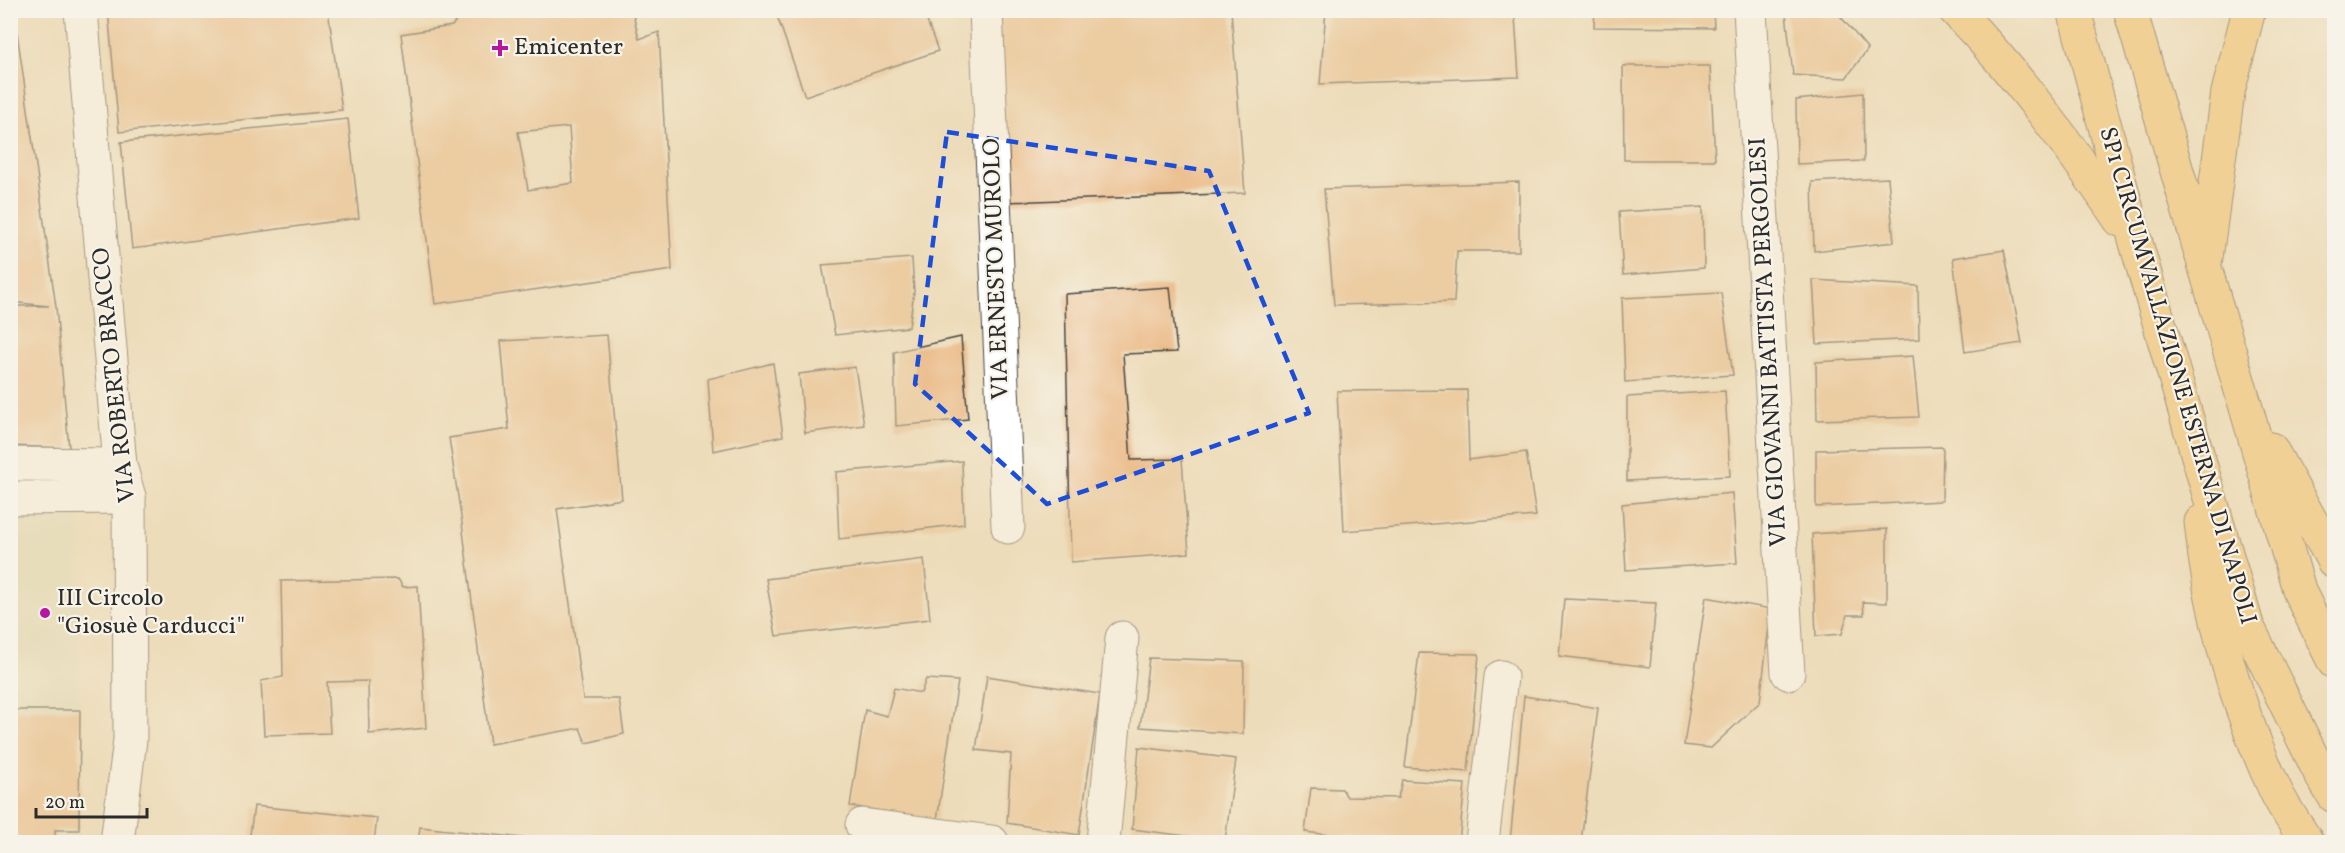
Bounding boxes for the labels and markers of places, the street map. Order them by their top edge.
place label: Emicenter [514,31,623,65]
marker: Emicenter [491,39,509,57]
place label: III Circolo "Giosuè Carducci" [57,582,245,644]
marker: III Circolo "Giosuè Carducci" [38,606,52,620]

